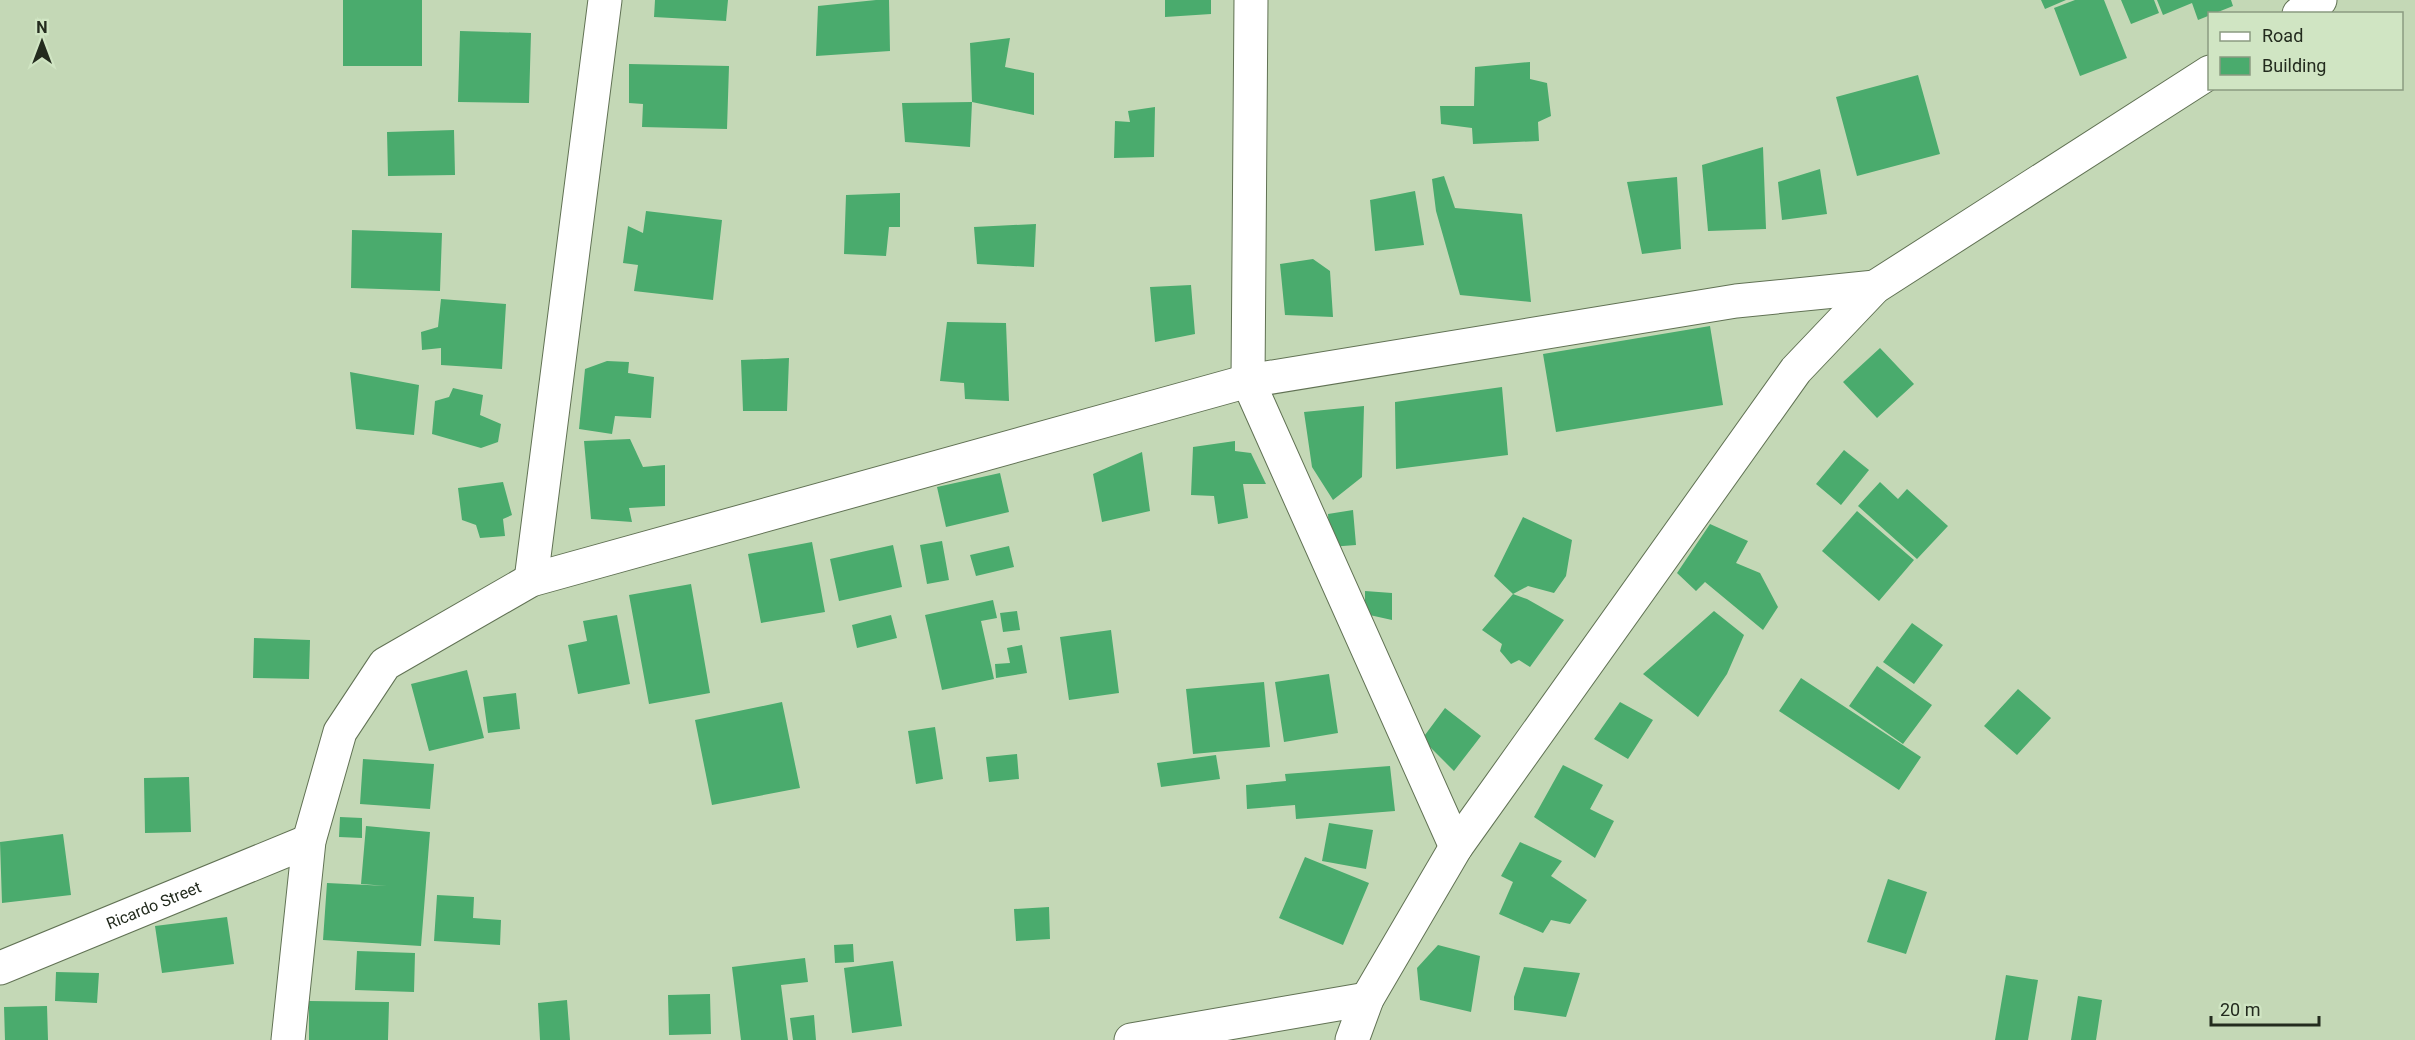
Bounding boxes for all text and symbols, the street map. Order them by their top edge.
north arrow [12,12,72,72]
legend [2208,12,2403,90]
text: N [36,18,48,37]
text: Road [2262,25,2303,46]
text: Building [2262,55,2326,76]
street label: Ricardo Street [103,877,204,933]
scale bar [2211,989,2319,1027]
text: 20 m [2220,999,2260,1020]

